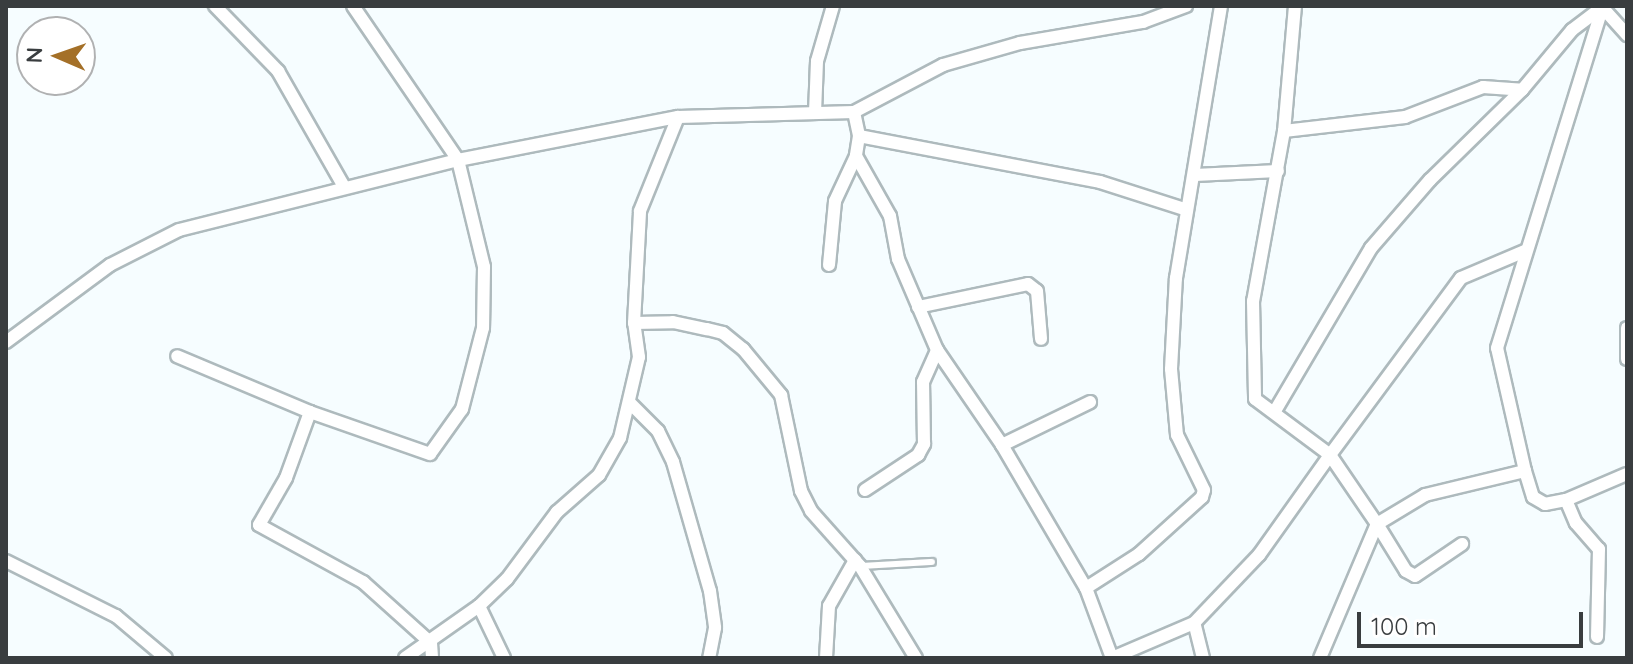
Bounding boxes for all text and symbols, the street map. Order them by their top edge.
north arrow [16,16,96,96]
text: N [20,47,48,64]
scale bar [1361,596,1587,646]
text: 100 m [1371,611,1437,641]

